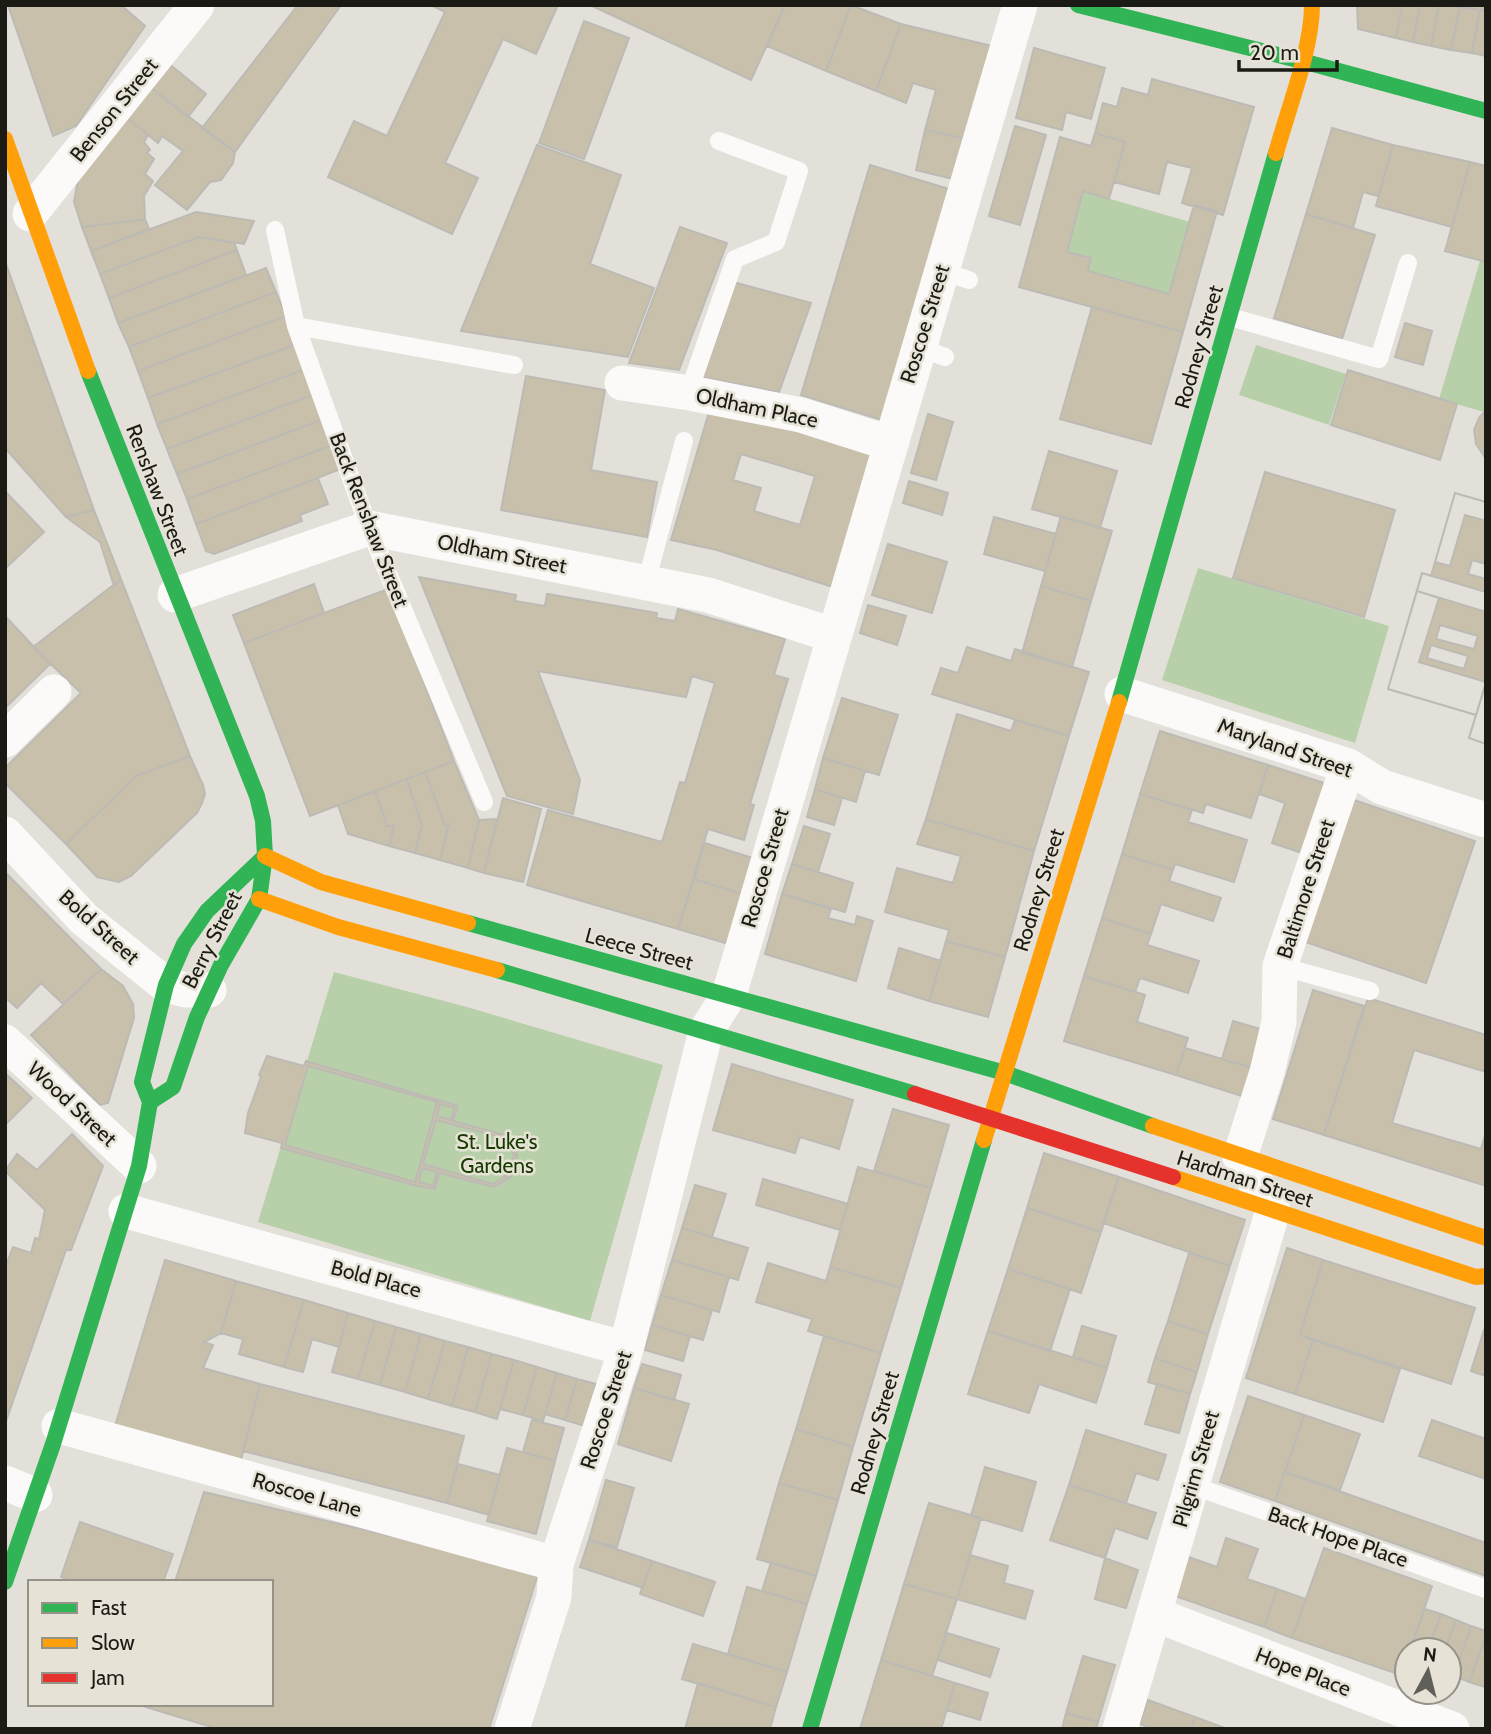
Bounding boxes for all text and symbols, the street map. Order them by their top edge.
scale bar [1239,28,1337,72]
text: 20 m [1250,40,1299,65]
street label: Benson Street [64,53,163,166]
street label: Roscoe Street [895,261,954,386]
street label: Rodney Street [1169,282,1228,411]
street label: Oldham Place [694,382,821,433]
street label: Renshaw Street [121,421,194,559]
street label: Back Renshaw Street [325,429,414,611]
street label: Oldham Street [435,529,569,578]
street label: Maryland Street [1214,713,1356,782]
street label: Roscoe Street [736,805,793,930]
street label: Baltimore Street [1271,816,1340,962]
street label: Rodney Street [1008,825,1069,954]
street label: Bold Street [54,884,145,969]
street label: Berry Street [176,887,247,993]
street label: Leece Street [582,922,696,975]
street label: Wood Street [23,1056,122,1151]
park label: St. Luke's Gardens [457,1129,538,1178]
street label: Hardman Street [1174,1145,1316,1212]
street label: Bold Place [328,1254,424,1303]
street label: Roscoe Street [575,1348,636,1472]
street label: Rodney Street [845,1368,904,1497]
street label: Pilgrim Street [1167,1408,1224,1530]
street label: Roscoe Lane [250,1467,365,1522]
street label: Back Hope Place [1265,1501,1412,1572]
legend [28,1580,273,1706]
text: Fast [91,1595,127,1620]
text: Slow [91,1630,135,1655]
north arrow [1393,1636,1463,1706]
street label: Hope Place [1252,1642,1355,1701]
text: N [1422,1642,1438,1667]
text: Jam [90,1665,125,1690]

